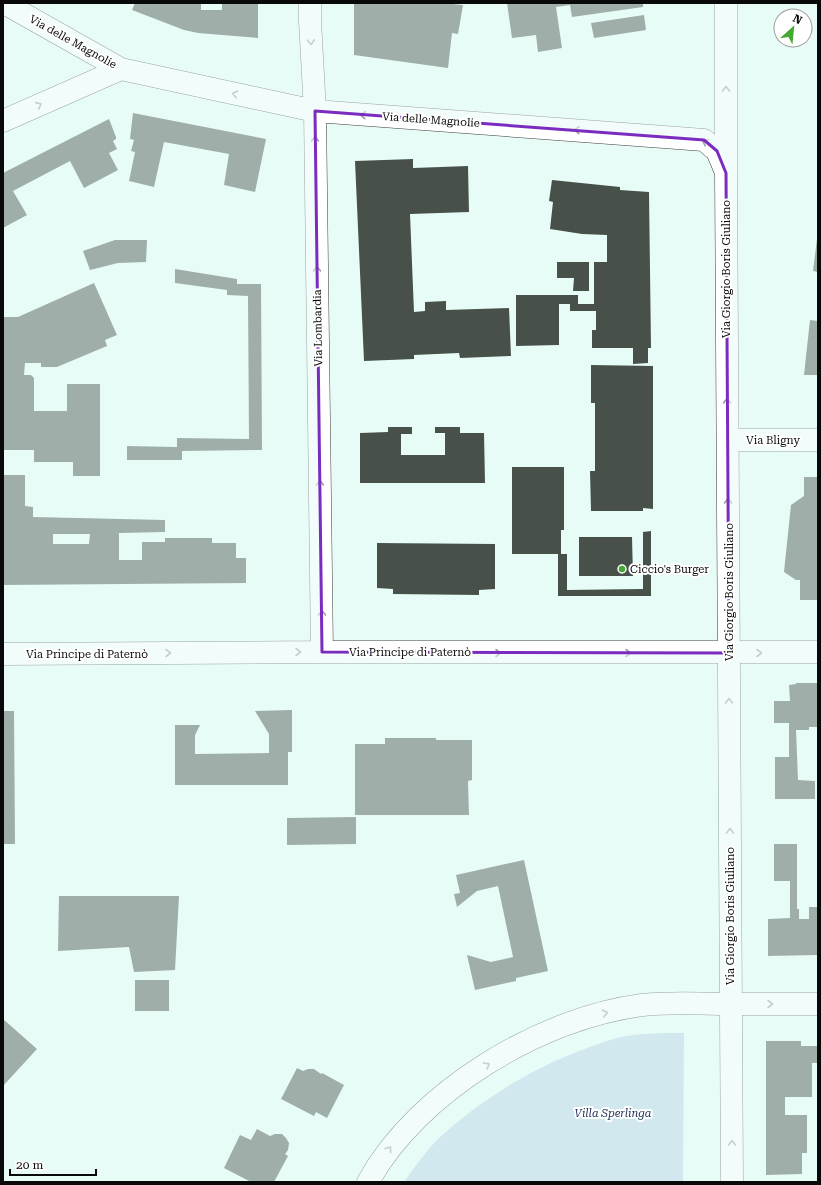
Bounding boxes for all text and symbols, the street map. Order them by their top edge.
north arrow [773,8,813,48]
text: N [791,12,805,27]
street label: Via delle Magnolie [27,13,119,71]
one-way arrow [307,39,316,45]
one-way arrow [722,86,730,92]
one-way arrow [232,90,238,98]
one-way arrow [34,102,42,110]
one-way arrow [360,110,366,119]
street label: Via delle Magnolie [382,110,480,130]
one-way arrow [574,126,580,135]
one-way arrow [311,136,319,142]
one-way arrow [702,139,710,147]
street label: Via Giorgio Boris Giuliano [720,200,733,338]
one-way arrow [313,266,321,272]
street label: Via Lombardia [311,289,325,367]
one-way arrow [723,398,731,404]
street label: Via Bligny [746,434,800,447]
one-way arrow [316,480,324,486]
one-way arrow [724,498,732,504]
street label: Via Giorgio Boris Giuliano [723,523,736,661]
place label: Ciccio's Burger [630,563,709,576]
marker: Ciccio's Burger [617,564,627,574]
one-way arrow [318,610,326,616]
street label: Via Principe di Paternò [349,646,471,659]
street label: Via Principe di Paternò [26,648,148,661]
one-way arrow [295,648,301,656]
one-way arrow [165,649,171,657]
one-way arrow [495,649,501,657]
one-way arrow [625,649,631,657]
one-way arrow [756,649,762,657]
one-way arrow [725,698,733,704]
one-way arrow [726,828,734,834]
street label: Via Giorgio Boris Giuliano [724,847,737,985]
one-way arrow [767,1000,773,1008]
one-way arrow [602,1009,608,1017]
one-way arrow [483,1062,490,1069]
park label: Villa Sperlinga [575,1107,652,1120]
one-way arrow [728,1140,736,1146]
one-way arrow [384,1147,391,1154]
scale bar [10,1151,96,1177]
text: 20 m [16,1158,43,1172]

